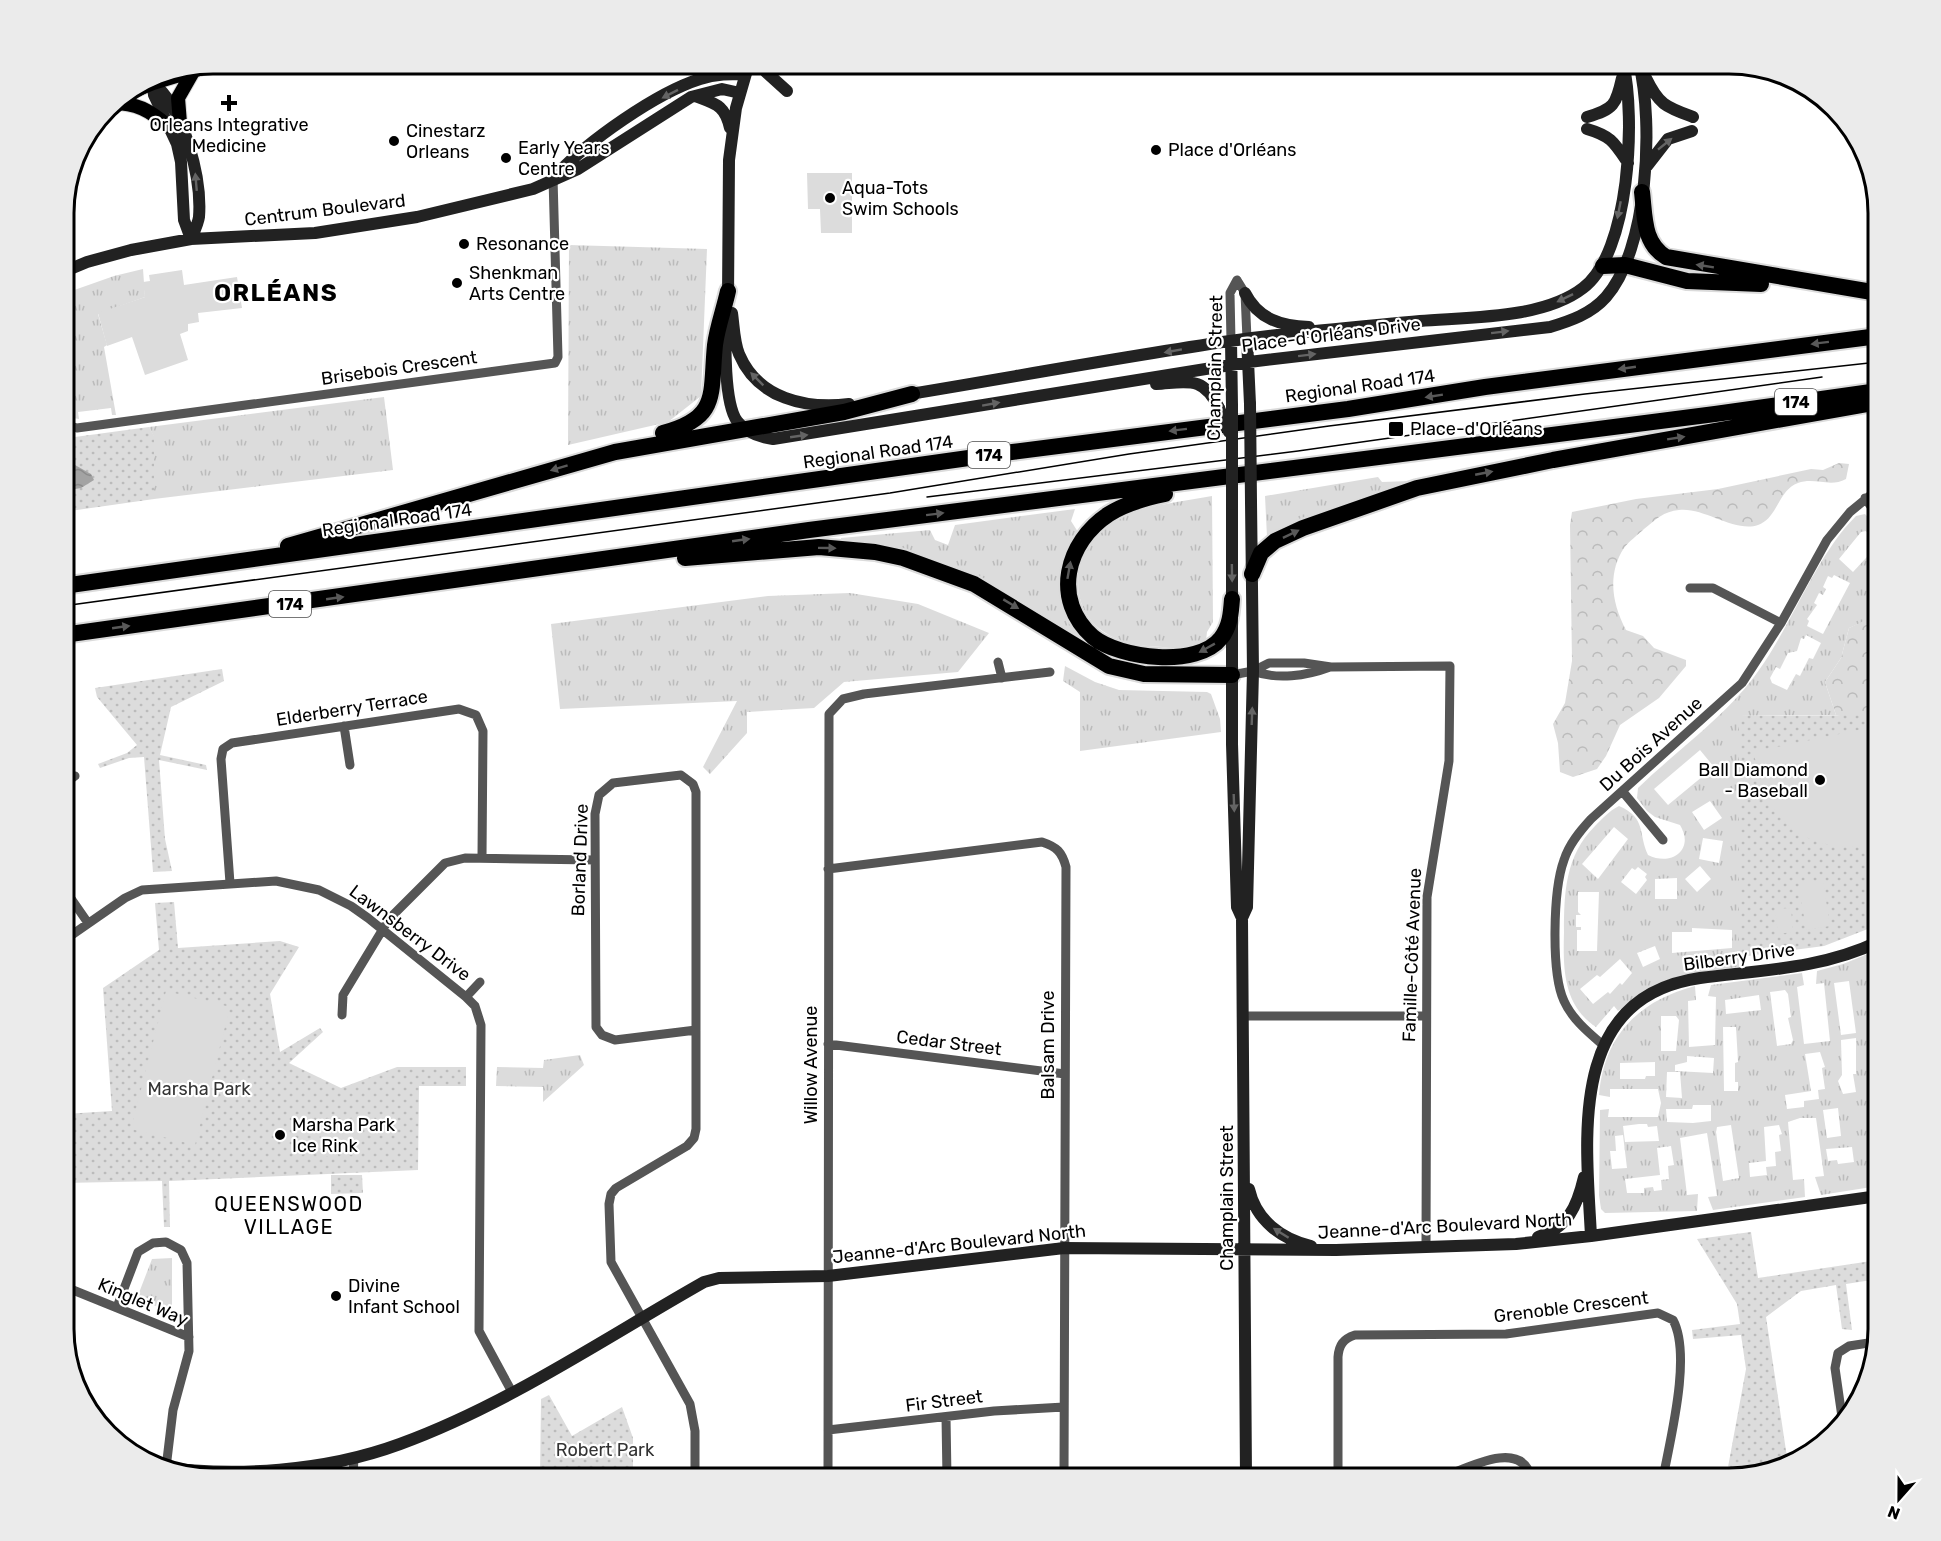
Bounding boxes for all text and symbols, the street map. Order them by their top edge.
one-way arrow [662,89,679,99]
marker: Orleans Integrative Medicine [220,94,238,112]
place label: Orleans Integrative Medicine [149,114,309,157]
place label: Cinestarz Orleans [406,120,485,163]
marker: Cinestarz Orleans [387,134,401,148]
place label: Early Years Centre [518,137,610,180]
one-way arrow [1657,137,1673,150]
place label: Place d'Orléans [1168,139,1296,161]
marker: Place d'Orléans [1149,143,1163,157]
marker: Early Years Centre [499,151,513,165]
one-way arrow [191,172,201,191]
place label: Aqua-Tots Swim Schools [842,177,959,220]
street label: Centrum Boulevard [243,189,407,231]
marker: Aqua-Tots Swim Schools [823,191,837,205]
one-way arrow [1614,201,1623,220]
place label: Resonance [476,233,569,255]
marker: Resonance [457,237,471,251]
one-way arrow [1696,261,1715,270]
place label: Shenkman Arts Centre [469,262,565,305]
marker: Shenkman Arts Centre [450,276,464,290]
district label: ORLÉANS [214,279,338,307]
one-way arrow [1557,294,1574,303]
street label: Champlain Street [1203,295,1227,441]
street label: Place-d'Orléans Drive [1240,313,1422,357]
one-way arrow [1491,328,1510,337]
one-way arrow [1810,339,1829,348]
street label: Brisebois Crescent [320,346,478,390]
one-way arrow [1163,346,1182,355]
one-way arrow [1297,351,1316,360]
one-way arrow [1617,364,1636,373]
street label: Regional Road 174 [1284,365,1436,407]
one-way arrow [750,371,764,386]
road number: 174 [1775,389,1817,415]
one-way arrow [1424,391,1443,400]
one-way arrow [982,400,1001,409]
place label: Place-d'Orléans [1410,418,1543,440]
marker: Place-d'Orléans [1387,420,1405,438]
one-way arrow [1168,426,1187,435]
one-way arrow [789,431,808,440]
street label: Regional Road 174 [802,431,954,473]
one-way arrow [1666,434,1685,443]
road number: 174 [968,442,1010,468]
one-way arrow [550,464,568,473]
one-way arrow [1474,468,1493,477]
street label: Regional Road 174 [321,499,473,541]
one-way arrow [925,509,944,519]
one-way arrow [1282,529,1299,538]
one-way arrow [732,535,751,544]
one-way arrow [817,543,836,553]
one-way arrow [1065,560,1074,579]
one-way arrow [1227,563,1237,582]
road number: 174 [269,591,311,617]
one-way arrow [326,593,345,602]
one-way arrow [1003,599,1019,610]
one-way arrow [112,622,131,631]
one-way arrow [1198,643,1215,653]
street label: Elderberry Terrace [275,685,429,731]
street label: Du Bois Avenue [1595,692,1707,796]
one-way arrow [1247,706,1256,725]
place label: Ball Diamond - Baseball [1698,759,1808,802]
marker: Ball Diamond - Baseball [1813,773,1827,787]
one-way arrow [1229,793,1239,812]
street label: Borland Drive [567,803,593,917]
street label: Famille-Côté Avenue [1398,868,1426,1042]
street label: Lawnsberry Drive [345,880,475,986]
street label: Bilberry Drive [1682,938,1796,976]
street label: Balsam Drive [1037,990,1059,1100]
street label: Willow Avenue [800,1006,822,1124]
street label: Cedar Street [895,1026,1003,1060]
park label: Marsha Park [148,1078,251,1100]
place label: Marsha Park Ice Rink [292,1114,396,1157]
street label: Champlain Street [1216,1125,1238,1271]
marker: Marsha Park Ice Rink [273,1128,287,1142]
district label: QUEENSWOOD VILLAGE [214,1192,364,1239]
street label: Jeanne-d'Arc Boulevard North [1317,1208,1573,1244]
street label: Jeanne-d'Arc Boulevard North [831,1220,1087,1268]
one-way arrow [1273,1228,1289,1239]
street label: Kinglet Way [94,1273,192,1331]
place label: Divine Infant School [348,1275,460,1318]
street label: Grenoble Crescent [1492,1287,1650,1327]
marker: Divine Infant School [329,1289,343,1303]
street label: Fir Street [904,1385,984,1417]
park label: Robert Park [556,1439,655,1461]
north arrow [1869,1469,1929,1529]
text: N [1885,1502,1903,1523]

